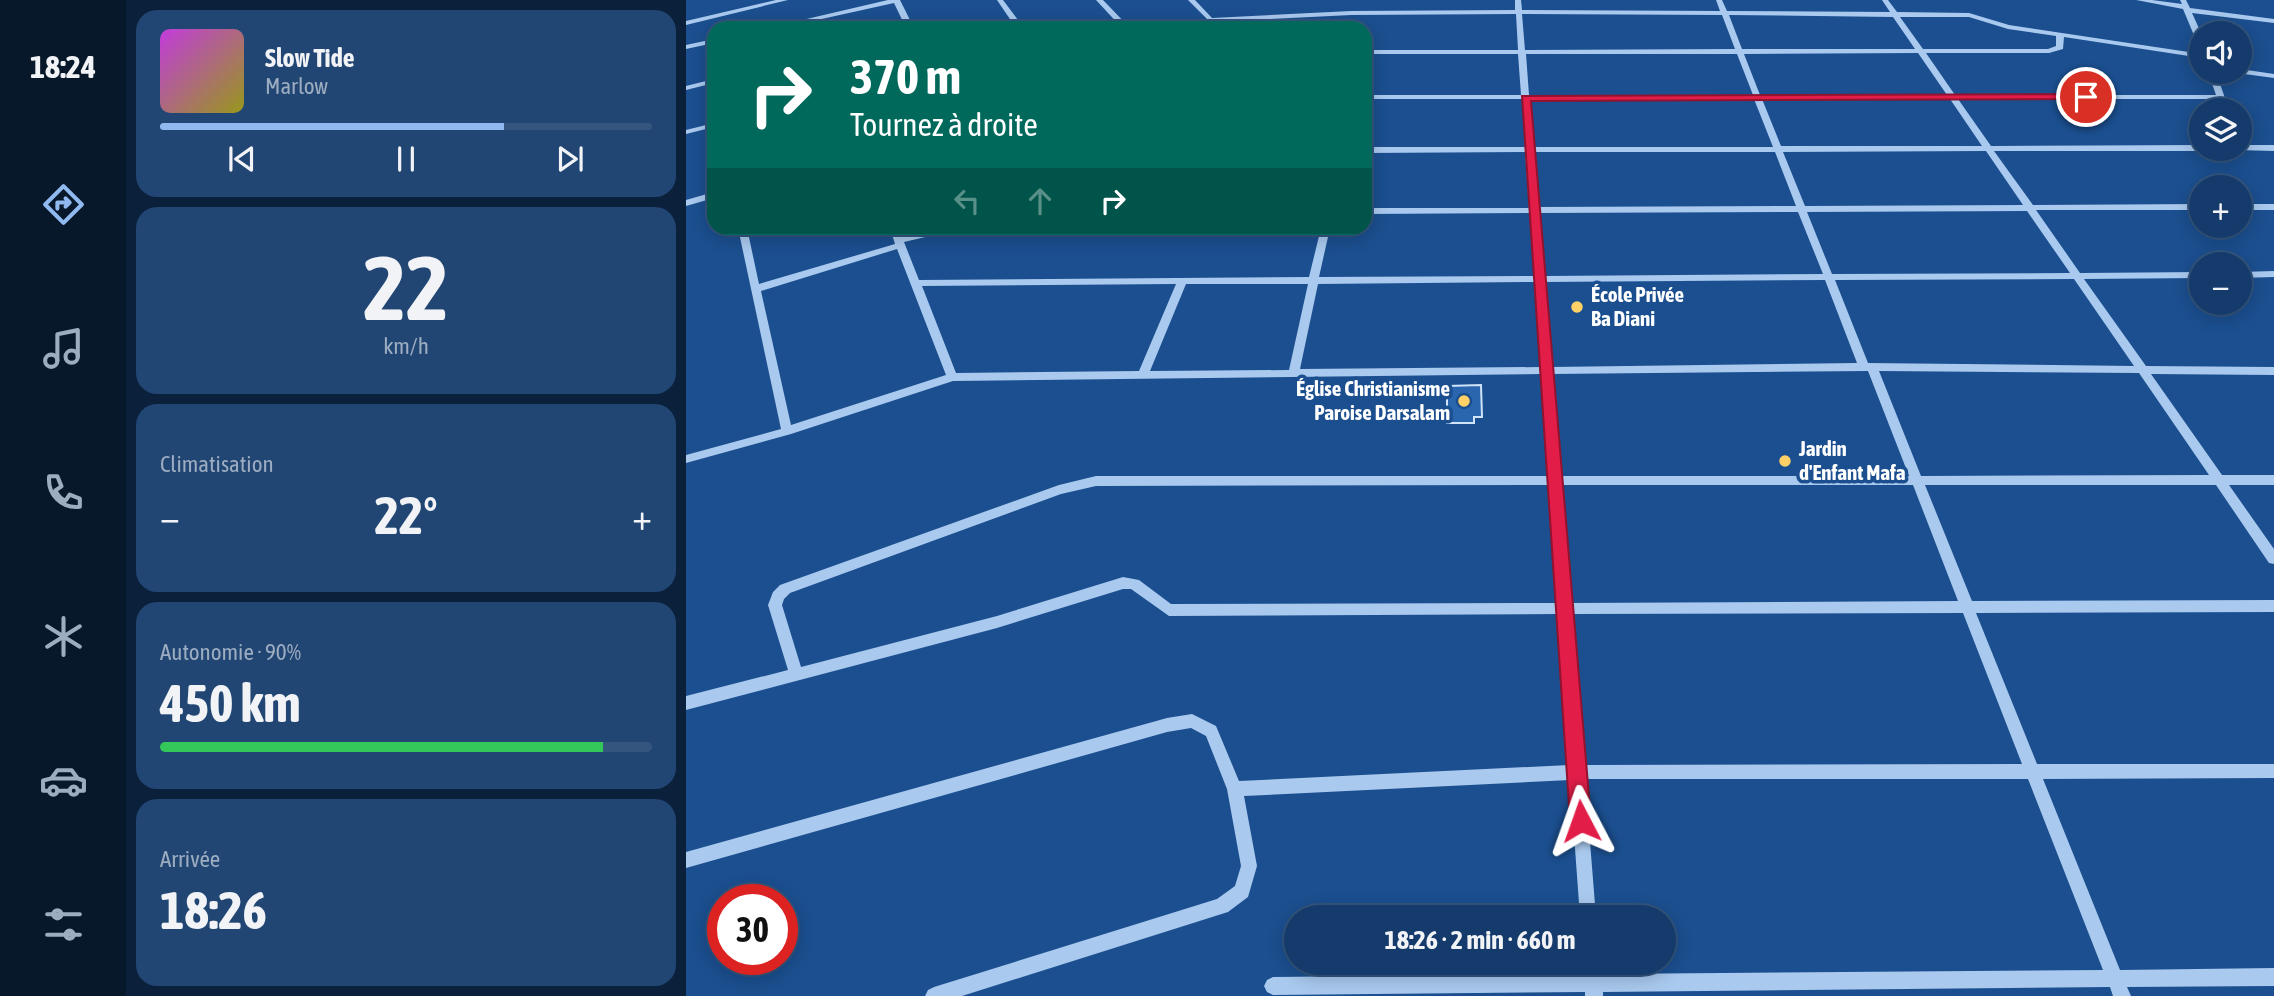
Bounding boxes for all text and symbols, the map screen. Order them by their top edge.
map controls [2189,21,2252,315]
button: sound [2189,21,2252,84]
text: Slow Tide [265,43,355,73]
text: 18:24 [30,48,96,85]
text: 370 m [850,48,961,104]
icon: right [735,49,826,140]
pin [2056,67,2116,127]
text: Marlow [265,73,328,99]
icon: arrive [2067,78,2105,116]
button: layers [2189,98,2252,161]
text: Tournez à droite [850,106,1038,143]
icon: previous [223,140,261,178]
icon: pause [387,140,425,178]
icon: next [551,140,589,178]
button: + [2189,175,2252,238]
icon: directions [39,180,88,229]
icon: left [948,182,986,220]
icon: ahead [1021,182,1059,220]
icon: right [1094,182,1132,220]
text: 22 [363,235,449,339]
button: − [2189,252,2252,315]
place label: École Privée Ba Diani [1591,282,1684,330]
marker: École Privée Ba Diani [1569,299,1585,315]
icon: music [39,324,88,373]
text: km/h [383,333,429,359]
place label: Église Christianisme Paroise Darsalam [1296,376,1450,424]
marker: Église Christianisme Paroise Darsalam [1456,393,1472,409]
place label: Jardin d'Enfant Mafa [1798,436,1906,484]
text: Climatisation [160,451,274,477]
marker: Jardin d'Enfant Mafa [1777,453,1793,469]
icon: phone [39,468,88,517]
text: 22° [374,485,438,545]
text: − [160,495,180,538]
text: + [632,495,652,538]
icon: climate [39,612,88,661]
text: Autonomie · 90% [160,639,301,665]
text: 450 km [160,673,301,733]
icon: car [39,756,88,805]
position arrow [1544,784,1618,858]
text: Arrivée [160,846,220,872]
text: 18:26 [160,880,267,940]
speed limit sign: 30 [707,884,798,975]
icon: filters [39,900,88,949]
text: 18:26 · 2 min · 660 m [1385,925,1575,955]

